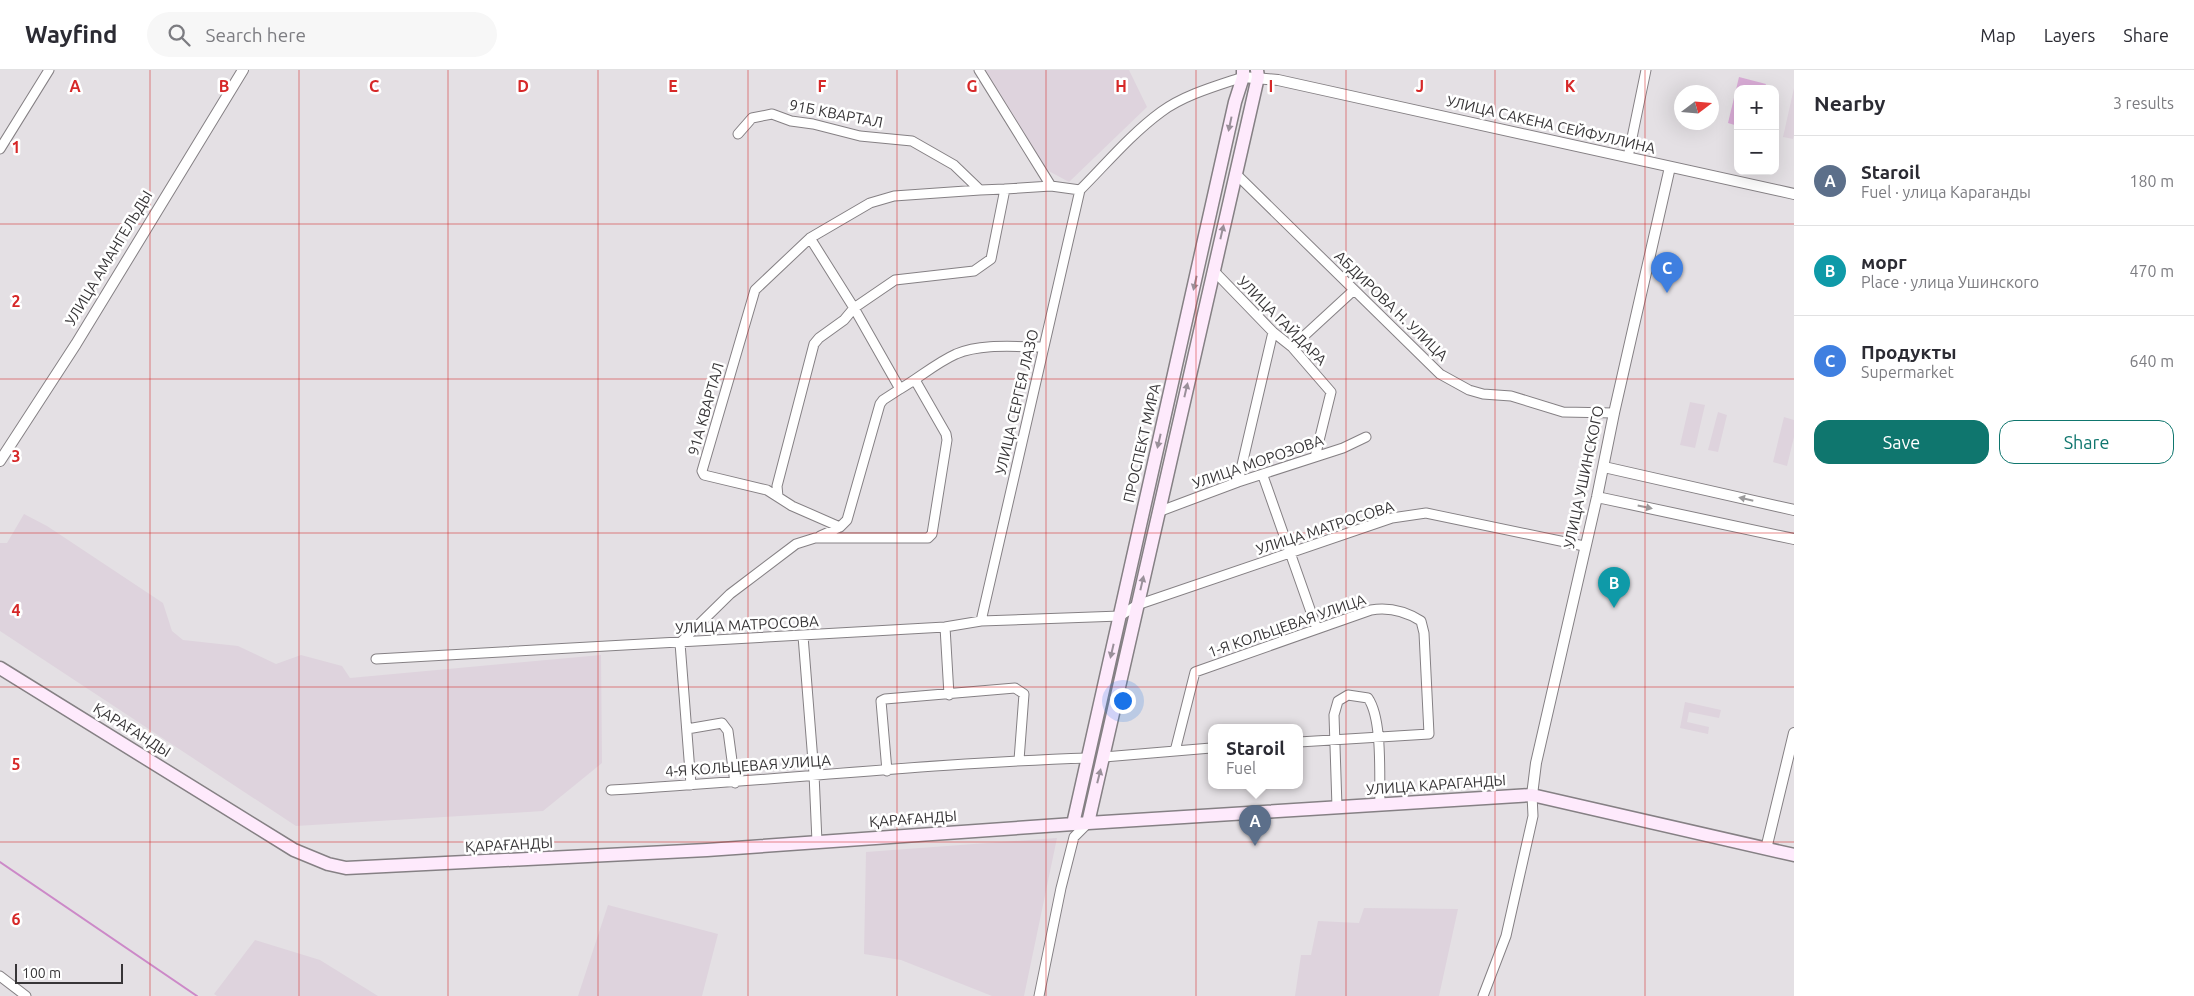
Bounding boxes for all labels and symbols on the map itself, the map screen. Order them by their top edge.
text: A [69,77,81,95]
text: B [219,77,229,95]
text: C [369,77,379,95]
text: D [517,77,529,95]
text: E [668,77,678,95]
text: F [818,77,827,95]
text: G [966,77,978,95]
text: H [1115,77,1127,95]
text: I [1269,77,1273,95]
text: J [1416,77,1424,95]
text: K [1565,77,1576,95]
north arrow [1674,85,1719,130]
street label: УЛИЦА САКЕНА СЕЙФУЛЛИНА [1445,92,1657,157]
street label: 91Б КВАРТАЛ [788,96,884,131]
one-way arrow [1226,116,1234,132]
text: 1 [11,138,21,156]
street label: УЛИЦА АМАНГЕЛЬДЫ [62,187,156,328]
one-way arrow [1218,224,1226,239]
street label: АБДИРОВА Н. УЛИЦА [1331,247,1452,364]
pin: C [1651,252,1683,293]
street label: УЛИЦА ГАЙДАРА [1234,273,1331,369]
one-way arrow [1191,275,1199,290]
text: 2 [11,292,21,310]
street label: УЛИЦА СЕРГЕЯ ЛАЗО [992,328,1041,476]
street label: 91А КВАРТАЛ [684,361,727,457]
street label: ПРОСПЕКТ МИРА [1120,381,1164,504]
one-way arrow [1182,382,1190,398]
street label: УЛИЦА УШИНСКОГО [1560,404,1607,550]
street label: УЛИЦА МОРОЗОВА [1190,431,1326,492]
one-way arrow [1155,433,1163,449]
text: 3 [11,447,21,465]
one-way arrow [1739,495,1754,503]
street label: УЛИЦА МАТРОСОВА [1254,497,1396,558]
one-way arrow [1638,503,1653,511]
pin: B [1598,567,1630,608]
one-way arrow [1138,575,1146,590]
street label: 1-Я КОЛЬЦЕВАЯ УЛИЦА [1206,590,1368,661]
text: 4 [11,601,21,619]
street label: УЛИЦА МАТРОСОВА [675,612,819,637]
one-way arrow [1108,643,1116,658]
your location [1110,688,1136,714]
street label: ҚАРАҒАНДЫ [90,699,174,760]
street label: 4-Я КОЛЬЦЕВАЯ УЛИЦА [665,751,832,780]
text: 5 [11,755,21,773]
one-way arrow [1095,768,1103,783]
street label: УЛИЦА КАРАГАНДЫ [1365,771,1507,798]
pin: A [1239,805,1271,846]
street label: ҚАРАҒАНДЫ [868,807,957,830]
street label: ҚАРАҒАНДЫ [465,834,553,855]
text: 6 [11,910,21,928]
scale bar [15,961,122,984]

